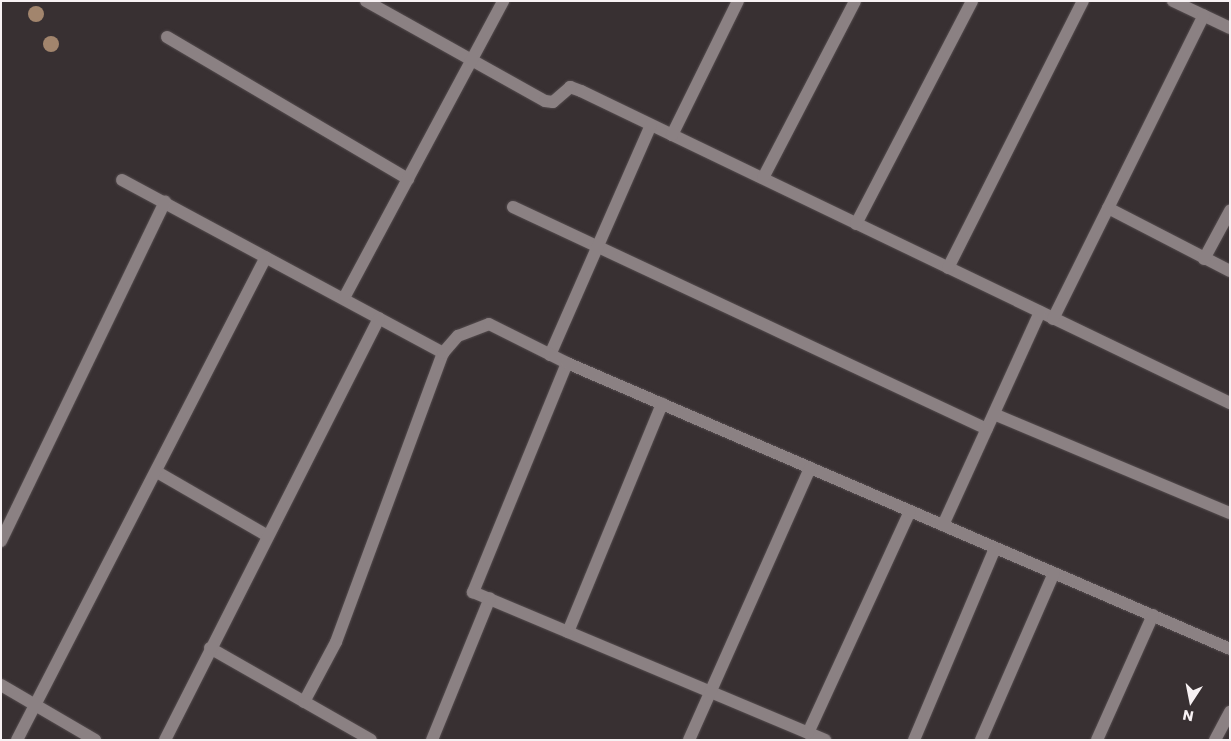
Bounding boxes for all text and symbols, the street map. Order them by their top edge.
north arrow [1166,676,1216,726]
text: N [1181,705,1195,727]

